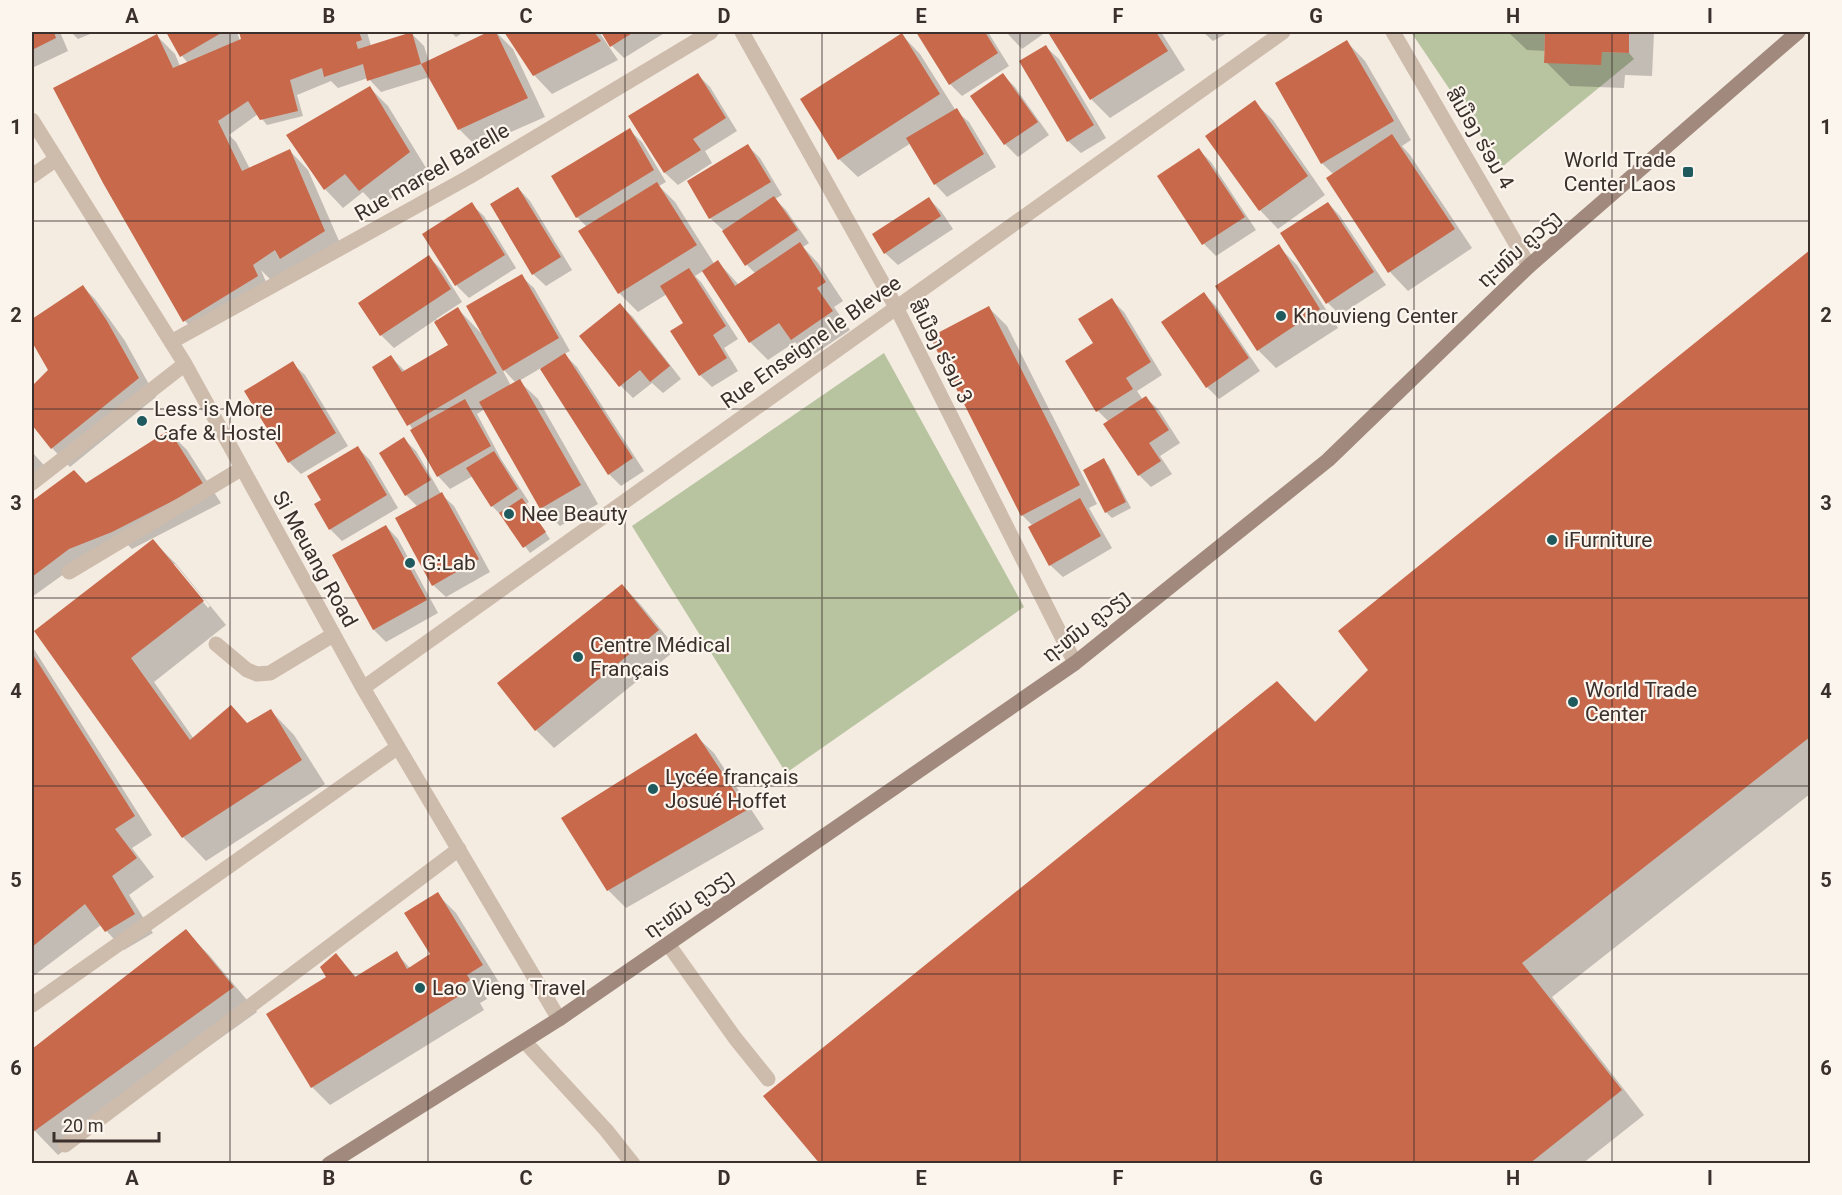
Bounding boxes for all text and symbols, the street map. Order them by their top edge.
text: A [125,4,139,28]
text: B [323,4,335,28]
text: C [519,4,533,28]
text: D [718,4,731,28]
text: E [915,4,927,28]
text: F [1113,4,1124,28]
text: G [1309,4,1323,28]
text: H [1506,4,1520,28]
text: I [1707,4,1713,28]
street label: ສີເມືອງ ຮ່ອມ 4 [1441,82,1520,194]
text: 1 [10,115,22,139]
text: 1 [1820,115,1832,139]
street label: Rue mareel Barelle [351,118,513,226]
place label: World Trade Center Laos [1564,148,1676,196]
marker: World Trade Center Laos [1681,165,1695,179]
street label: ຖະໜົນ ຄູວຽງ [1472,205,1567,294]
street label: Rue Enseigne le Blevee [716,271,906,413]
street label: ສີເມືອງ ຮ່ອມ 3 [904,294,978,407]
text: 2 [10,303,22,327]
text: 2 [1820,303,1832,327]
place label: Khouvieng Center [1293,304,1458,328]
marker: Khouvieng Center [1274,309,1288,323]
place label: Less is More Cafe & Hostel [154,397,282,445]
marker: Less is More Cafe & Hostel [135,414,149,428]
street label: Si Meuang Road [268,487,362,631]
text: 3 [10,491,22,515]
text: 3 [1820,491,1832,515]
place label: Nee Beauty [521,502,628,526]
marker: Nee Beauty [502,507,516,521]
place label: iFurniture [1564,528,1652,552]
marker: iFurniture [1545,533,1559,547]
place label: G:Lab [422,551,476,575]
marker: G:Lab [403,556,417,570]
street label: ຖະໜົນ ຄູວຽງ [1038,584,1136,669]
place label: Centre Médical Français [590,633,730,681]
marker: Centre Médical Français [571,650,585,664]
place label: World Trade Center [1585,678,1697,726]
text: 4 [10,679,22,703]
text: 4 [1820,679,1832,703]
marker: World Trade Center [1566,695,1580,709]
place label: Lycée français Josué Hoffet [665,765,799,813]
marker: Lycée français Josué Hoffet [646,782,660,796]
street label: ຖະໜົນ ຄູວຽງ [639,864,740,945]
text: 5 [10,868,22,892]
text: 5 [1820,868,1832,892]
place label: Lao Vieng Travel [432,976,586,1000]
marker: Lao Vieng Travel [413,981,427,995]
text: 6 [10,1056,22,1080]
text: 6 [1820,1056,1832,1080]
scale bar [54,1105,159,1143]
text: 20 m [63,1115,103,1136]
text: A [125,1166,139,1190]
text: B [323,1166,335,1190]
text: C [519,1166,533,1190]
text: D [718,1166,731,1190]
text: E [915,1166,927,1190]
text: F [1113,1166,1124,1190]
text: G [1309,1166,1323,1190]
text: H [1506,1166,1520,1190]
text: I [1707,1166,1713,1190]

